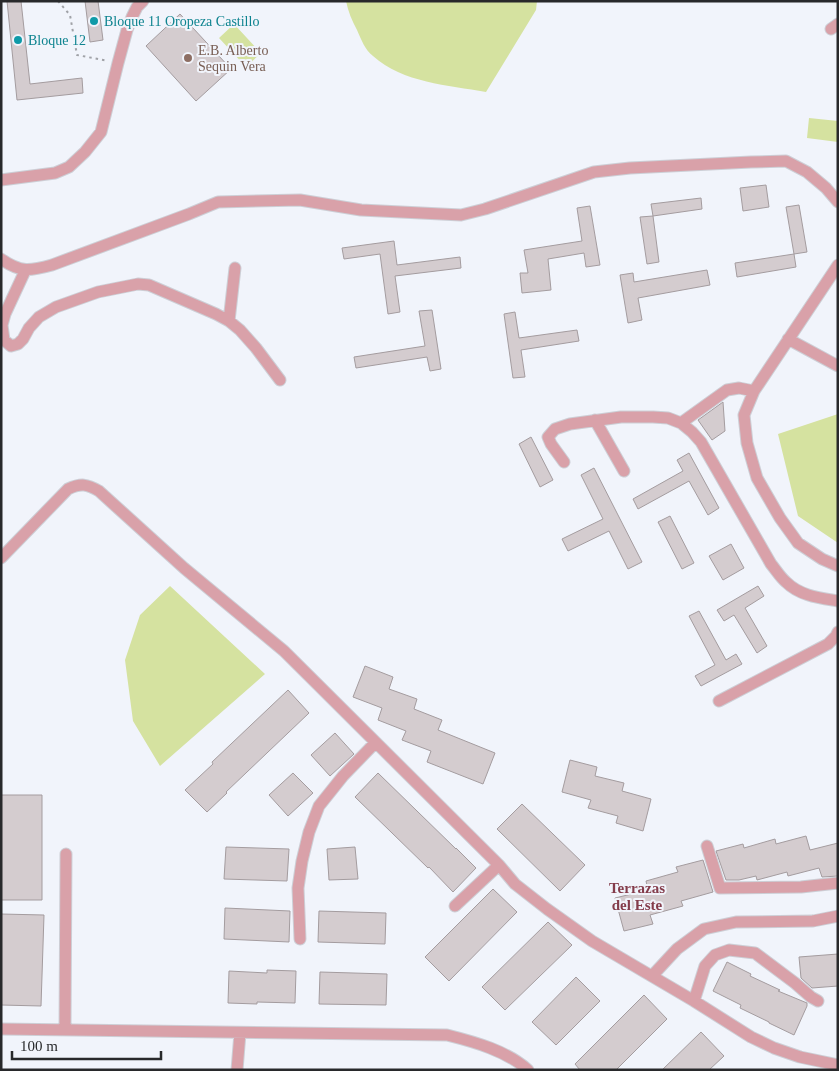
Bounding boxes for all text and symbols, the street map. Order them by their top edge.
place label: Bloque 11 Oropeza Castillo [104,14,259,29]
marker: Bloque 11 Oropeza Castillo [88,15,100,27]
place label: Bloque 12 [28,33,86,48]
marker: Bloque 12 [12,34,24,46]
place label: E.B. Alberto Sequin Vera [198,43,268,74]
marker: E.B. Alberto Sequin Vera [182,52,194,64]
district label: Terrazas del Este [609,880,665,913]
scale bar [12,1028,161,1060]
text: 100 m [20,1038,58,1054]

